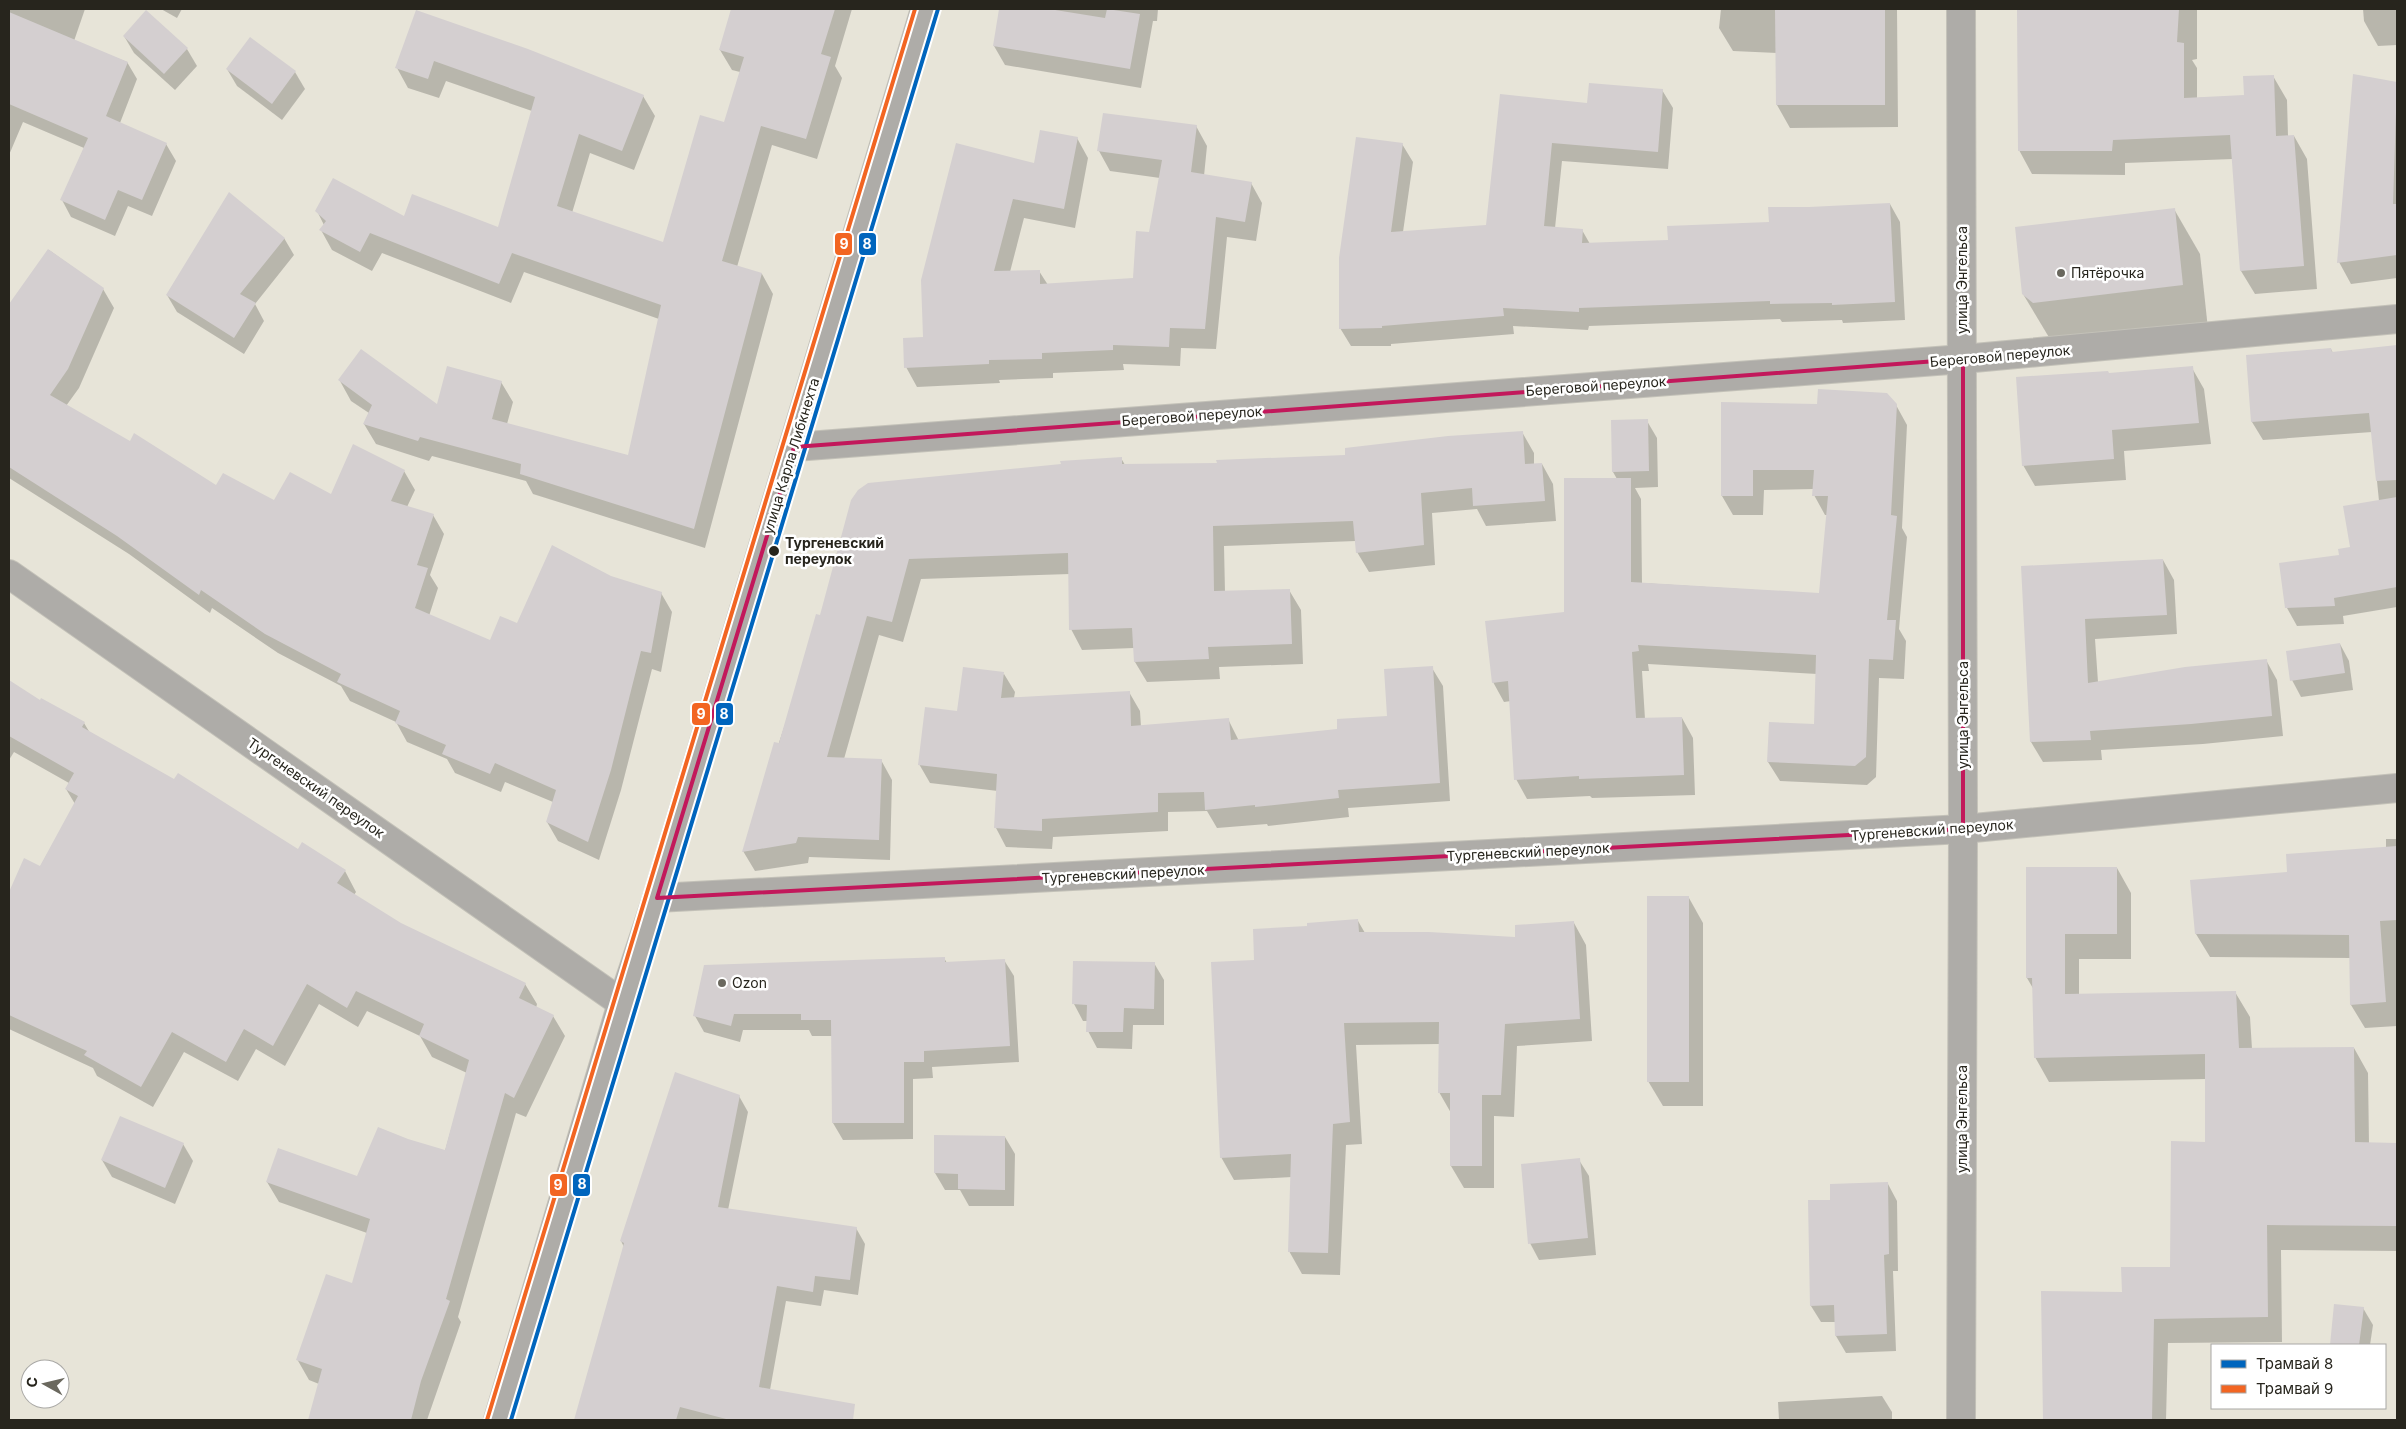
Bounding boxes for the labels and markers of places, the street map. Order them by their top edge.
place label: Пятёрочка [2071,264,2144,281]
marker: Пятёрочка [2055,267,2067,279]
place label: Тургеневский переулок [785,534,884,567]
marker: Тургеневский переулок [767,544,781,558]
place label: Ozon [732,974,767,991]
marker: Ozon [716,977,728,989]

